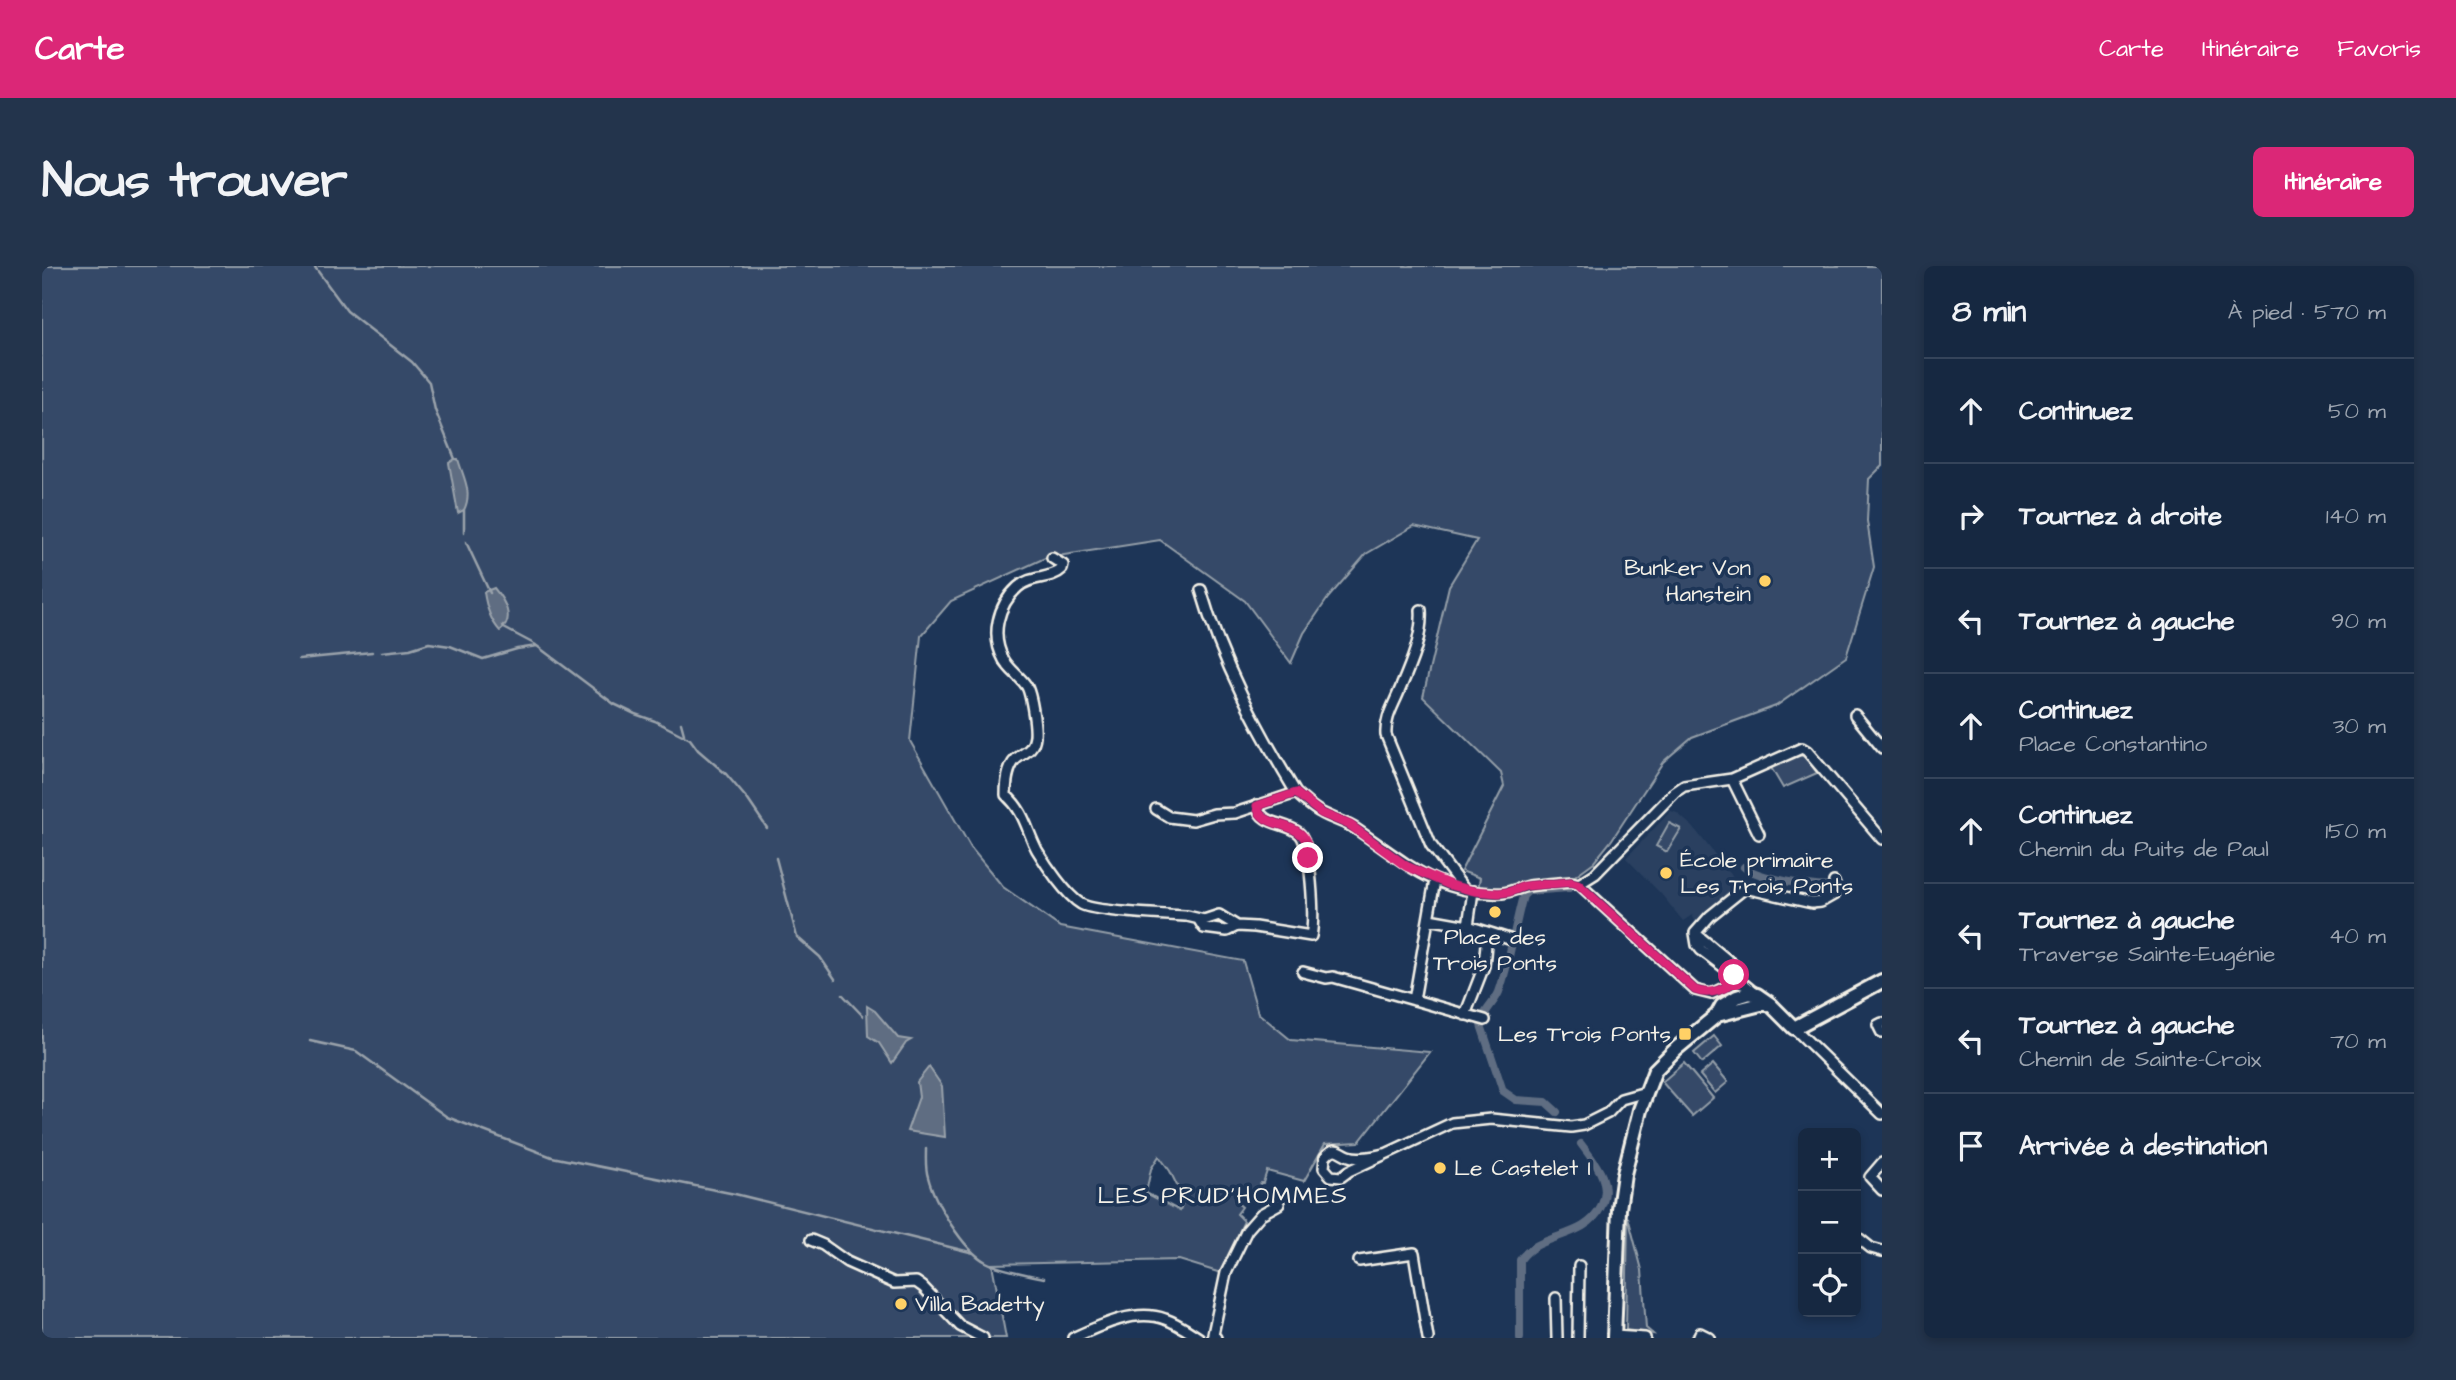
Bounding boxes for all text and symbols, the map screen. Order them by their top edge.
text: Carte [35,26,125,72]
text: Carte [2099,32,2164,66]
text: Itinéraire [2202,32,2299,66]
text: Favoris [2337,32,2421,66]
button: Itinéraire [2253,147,2414,217]
text: Nous trouver [42,148,348,216]
text: 8 min [1952,291,2026,333]
text: À pied · 570 m [2228,296,2386,328]
icon: ahead [1952,392,1990,430]
text: Continuez [2019,393,2133,429]
text: 50 m [2328,395,2386,427]
icon: right [1952,497,1990,535]
text: Tournez à droite [2019,498,2222,534]
text: 140 m [2326,500,2386,532]
place label: Bunker Von Hanstein [1624,552,1751,610]
marker: Bunker Von Hanstein [1757,573,1773,589]
icon: left [1952,602,1990,640]
text: Tournez à gauche [2019,603,2235,639]
text: 90 m [2331,605,2386,637]
text: Continuez [2019,692,2133,728]
icon: ahead [1952,707,1990,745]
text: 30 m [2333,710,2386,742]
text: Place Constantino [2019,728,2207,760]
text: Continuez [2019,797,2133,833]
icon: ahead [1952,812,1990,850]
text: 150 m [2325,815,2386,847]
text: Chemin du Puits de Paul [2019,833,2269,865]
route end [1292,842,1323,873]
place label: École primaire Les Trois Ponts [1680,844,1853,902]
marker: École primaire Les Trois Ponts [1658,865,1674,881]
text: Tournez à gauche [2019,902,2235,938]
marker: Place des Trois Ponts [1487,904,1503,920]
icon: left [1952,917,1990,955]
text: 40 m [2329,920,2386,952]
place label: Place des Trois Ponts [1433,921,1557,979]
text: Traverse Sainte-Eugénie [2019,938,2275,970]
route start [1718,959,1749,990]
text: Tournez à gauche [2019,1007,2235,1043]
place label: Les Trois Ponts [1498,1018,1671,1050]
icon: left [1952,1022,1990,1060]
text: 70 m [2330,1025,2386,1057]
marker: Les Trois Ponts [1677,1026,1693,1042]
text: Chemin de Sainte-Croix [2019,1043,2261,1075]
icon: arrive [1952,1127,1990,1165]
map controls [1798,1128,1861,1317]
button: + [1798,1128,1861,1191]
text: Arrivée à destination [2019,1128,2267,1164]
place label: Le Castelet I [1454,1152,1591,1184]
marker: Le Castelet I [1432,1160,1448,1176]
district label: LES PRUD'HOMMES [1097,1179,1349,1213]
button: − [1798,1191,1861,1254]
button: locate [1798,1254,1861,1317]
place label: Villa Badetty [915,1288,1045,1321]
marker: Villa Badetty [893,1296,909,1312]

